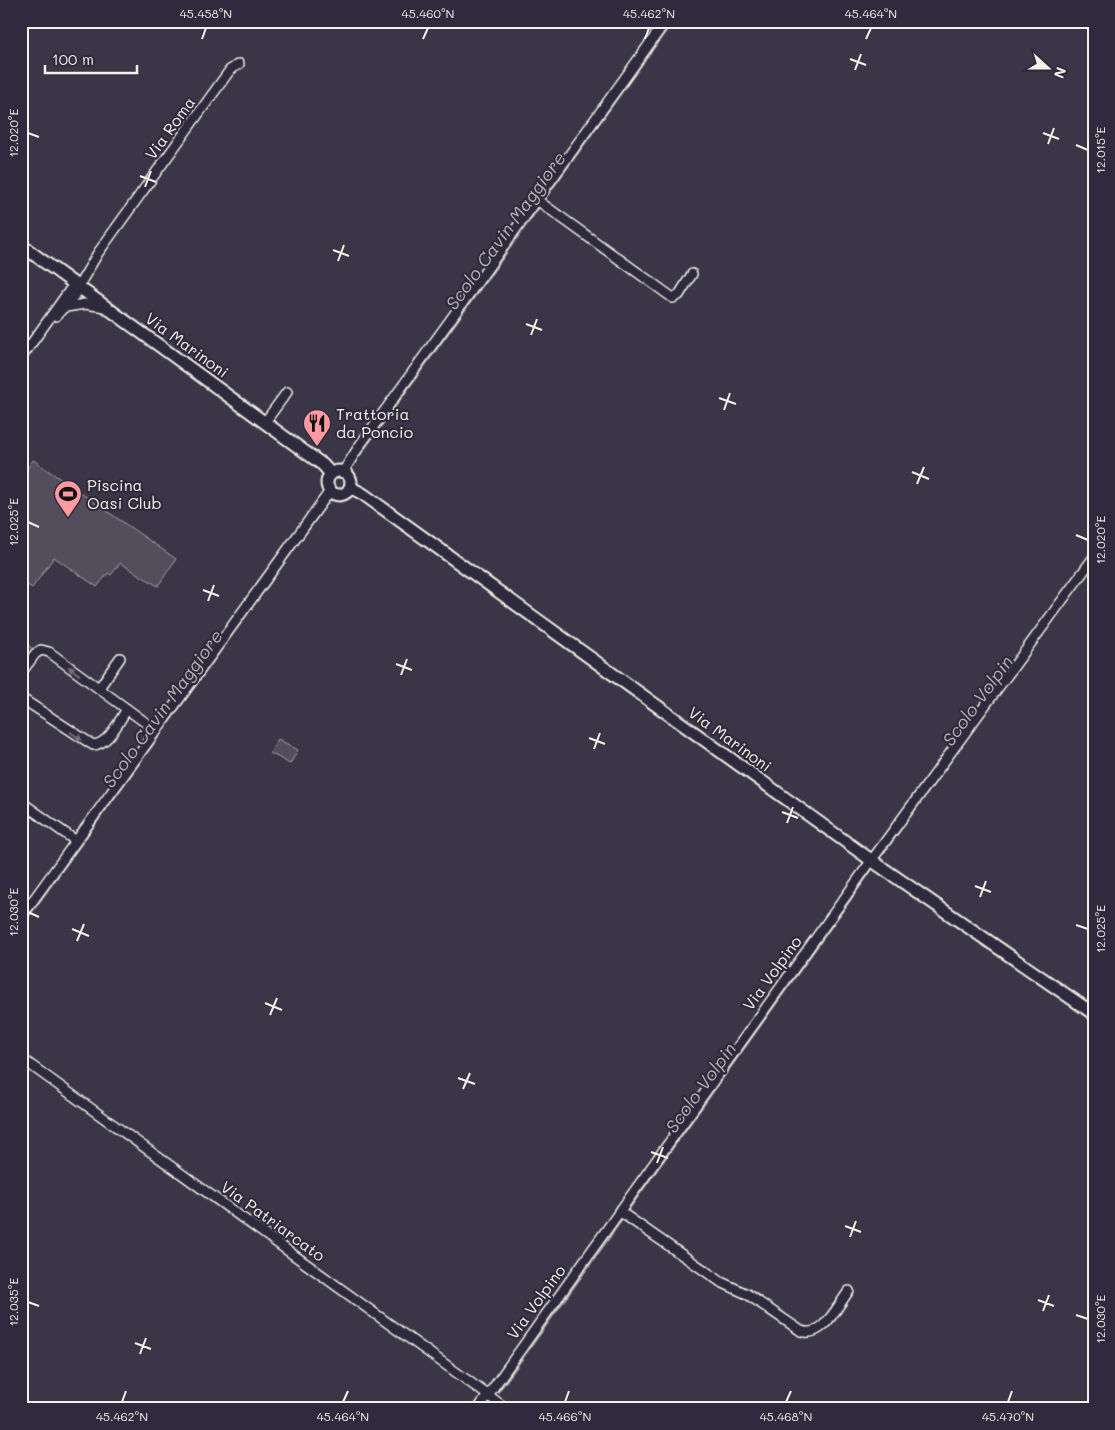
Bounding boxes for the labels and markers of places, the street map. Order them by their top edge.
place label: Trattoria da Poncio [336,403,413,442]
restaurant icon: Trattoria da Poncio [302,408,332,447]
place label: Piscina Oasi Club [87,474,162,513]
sports icon: Piscina Oasi Club [53,479,83,518]

